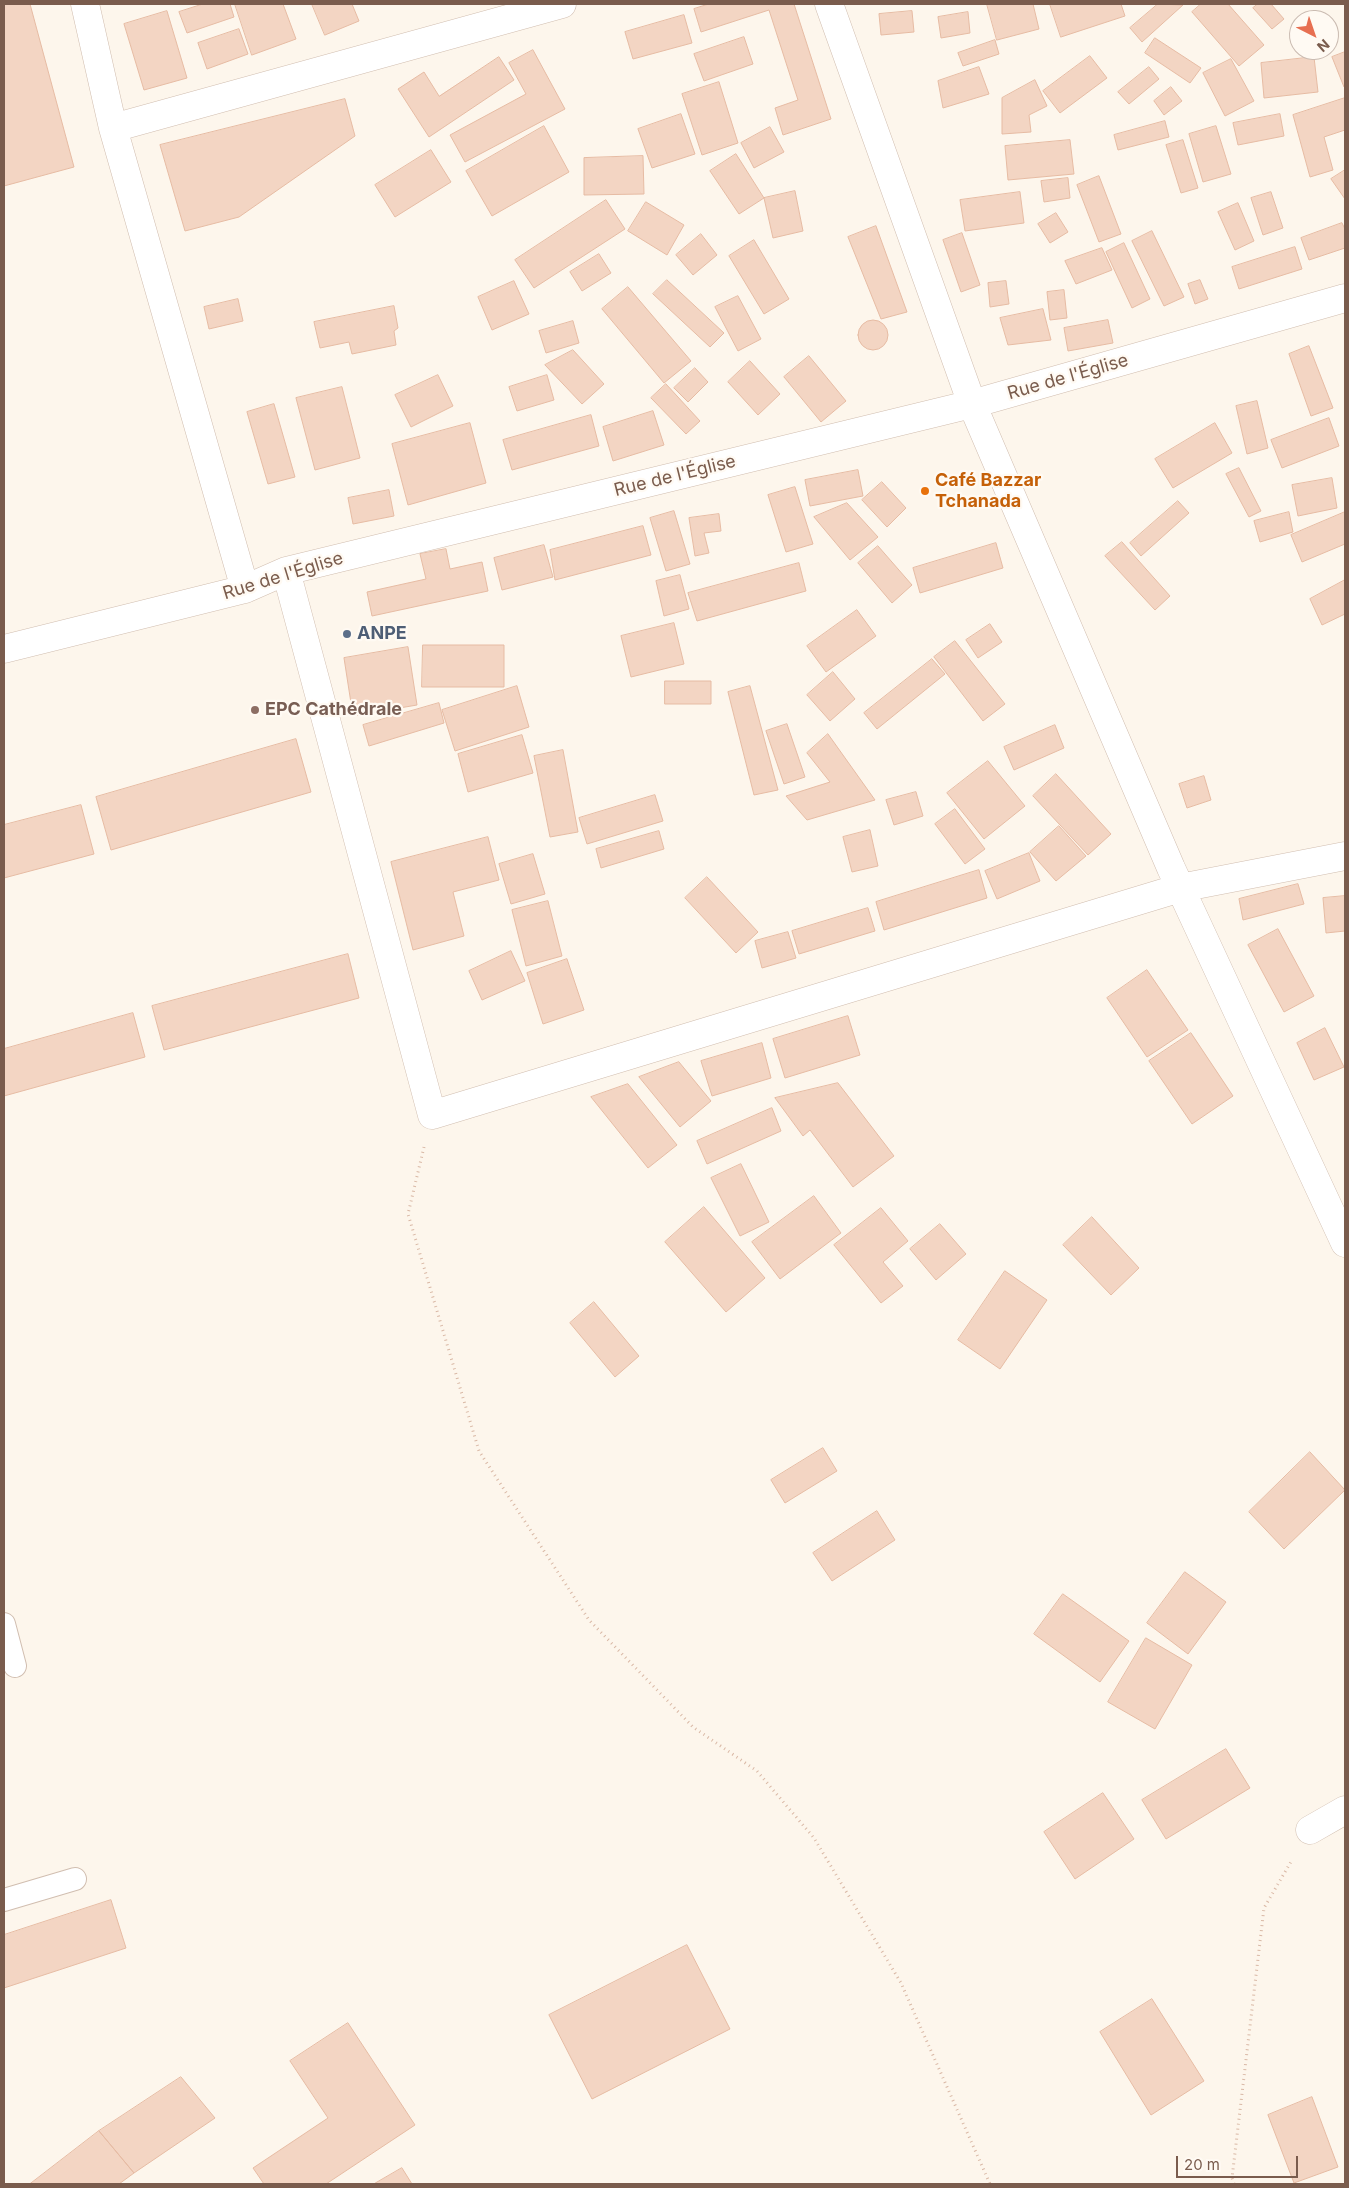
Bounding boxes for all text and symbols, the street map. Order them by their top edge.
north arrow [1289,10,1339,60]
text: N [1314,36,1333,56]
street label: Rue de l'Église [1005,349,1131,405]
street label: Rue de l'Église [612,450,738,502]
place label: Café Bazzar Tchanada [935,470,1041,512]
marker: Café Bazzar Tchanada [919,485,931,497]
street label: Rue de l'Église [220,547,346,605]
place label: ANPE [357,623,407,645]
marker: ANPE [341,628,353,640]
place label: EPC Cathédrale [265,699,402,721]
marker: EPC Cathédrale [249,704,261,716]
scale bar [1179,2146,1302,2178]
text: 20 m [1184,2155,1220,2174]

